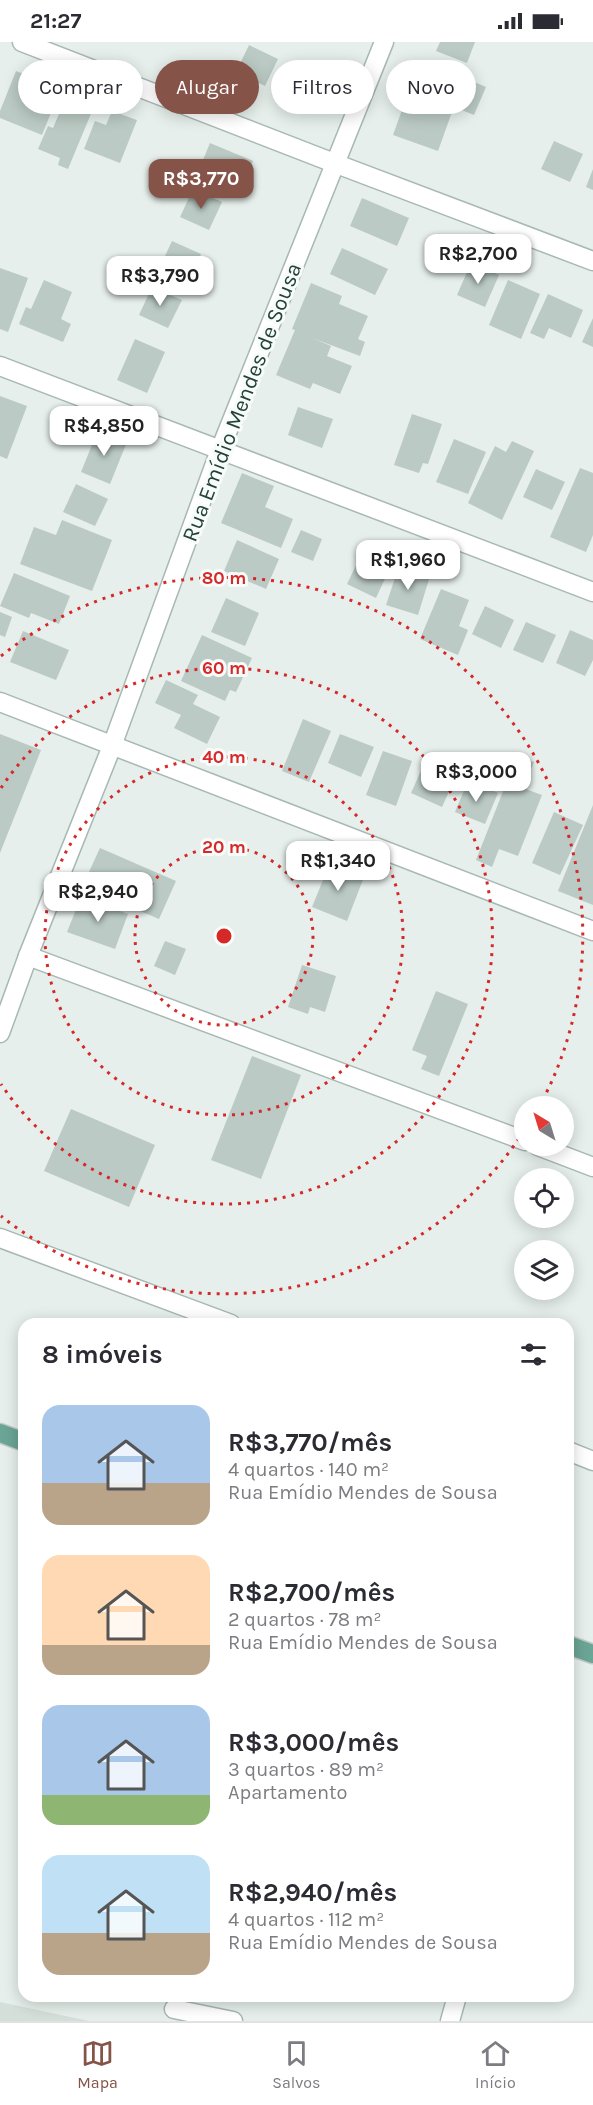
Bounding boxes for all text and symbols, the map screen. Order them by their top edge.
text: 21:27 [30,8,81,34]
chip: Comprar [18,60,143,114]
chip: Alugar [155,60,259,114]
chip: Filtros [271,60,374,114]
chip: Novo [386,60,476,114]
pin: R$3,770 [146,159,256,210]
text: R$3,770 [163,167,239,190]
pin: R$2,700 [423,234,533,285]
text: R$2,700 [438,242,518,265]
pin: R$3,790 [105,256,215,307]
street label: Rua Emídio Mendes de Sousa [177,259,307,546]
text: R$3,790 [121,264,199,287]
pin: R$4,850 [49,406,159,457]
text: R$4,850 [64,414,144,437]
pin: R$1,960 [353,540,463,591]
text: R$1,960 [370,548,446,571]
text: 80 m [202,567,246,589]
text: 60 m [202,657,246,679]
text: 40 m [202,746,246,768]
pin: R$3,000 [421,752,531,803]
text: R$3,000 [435,760,517,783]
text: 20 m [202,836,246,858]
pin: R$1,340 [283,841,393,892]
text: R$1,340 [300,849,376,872]
pin: R$2,940 [43,872,153,923]
text: R$2,940 [58,880,138,903]
centre of rings [214,926,234,946]
north arrow [514,1096,574,1156]
map controls [514,1096,574,1300]
button: locate [514,1168,574,1228]
button: layers [514,1240,574,1300]
icon: filters [517,1338,550,1371]
text: 8 imóveis [42,1339,163,1370]
text: R$3,770/mês [228,1427,392,1458]
icon: home [90,1429,162,1501]
text: 4 quartos · 140 m² [228,1458,389,1481]
text: Rua Emídio Mendes de Sousa [228,1481,498,1504]
text: R$2,700/mês [228,1577,395,1608]
icon: home [90,1579,162,1651]
text: 2 quartos · 78 m² [228,1608,382,1631]
text: Rua Emídio Mendes de Sousa [228,1631,498,1654]
text: R$3,000/mês [228,1727,399,1758]
icon: home [90,1729,162,1801]
text: 3 quartos · 89 m² [228,1758,384,1781]
text: Apartamento [228,1781,347,1804]
text: R$2,940/mês [228,1877,397,1908]
icon: home [90,1879,162,1951]
text: 4 quartos · 112 m² [228,1908,384,1931]
text: Rua Emídio Mendes de Sousa [228,1931,498,1954]
tab: Mapa [77,2037,118,2092]
tab: Salvos [272,2037,321,2092]
tab: Início [475,2037,516,2092]

